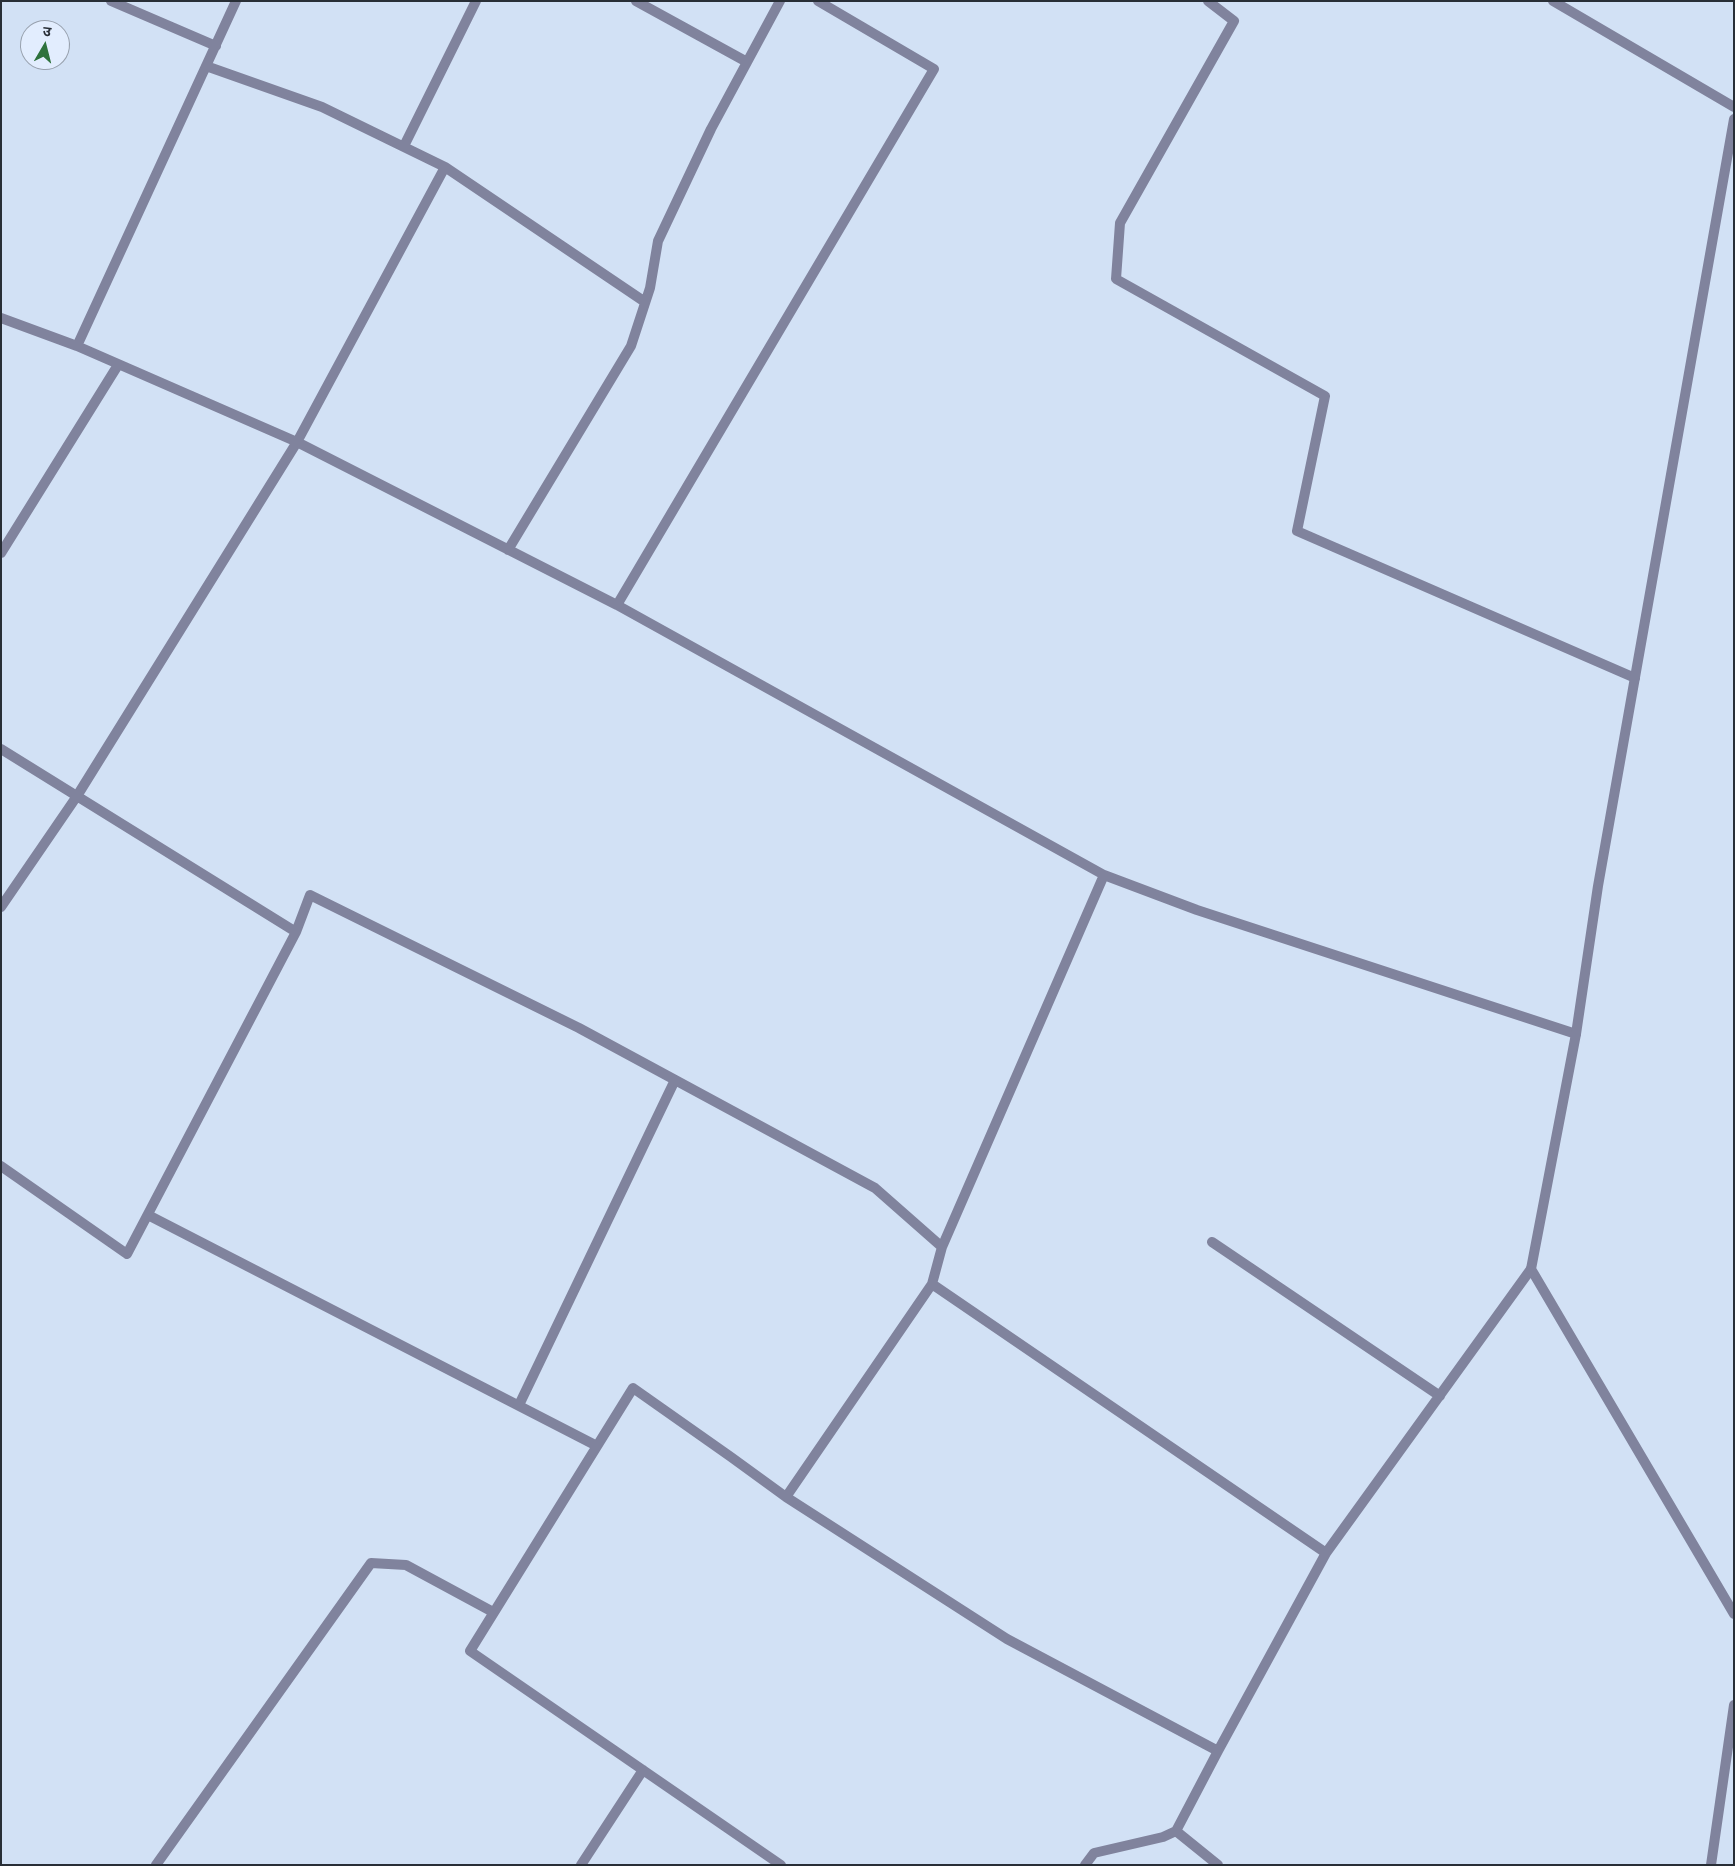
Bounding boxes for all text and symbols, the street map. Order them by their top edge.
north arrow [20,20,70,70]
text: उ [42,23,52,40]

